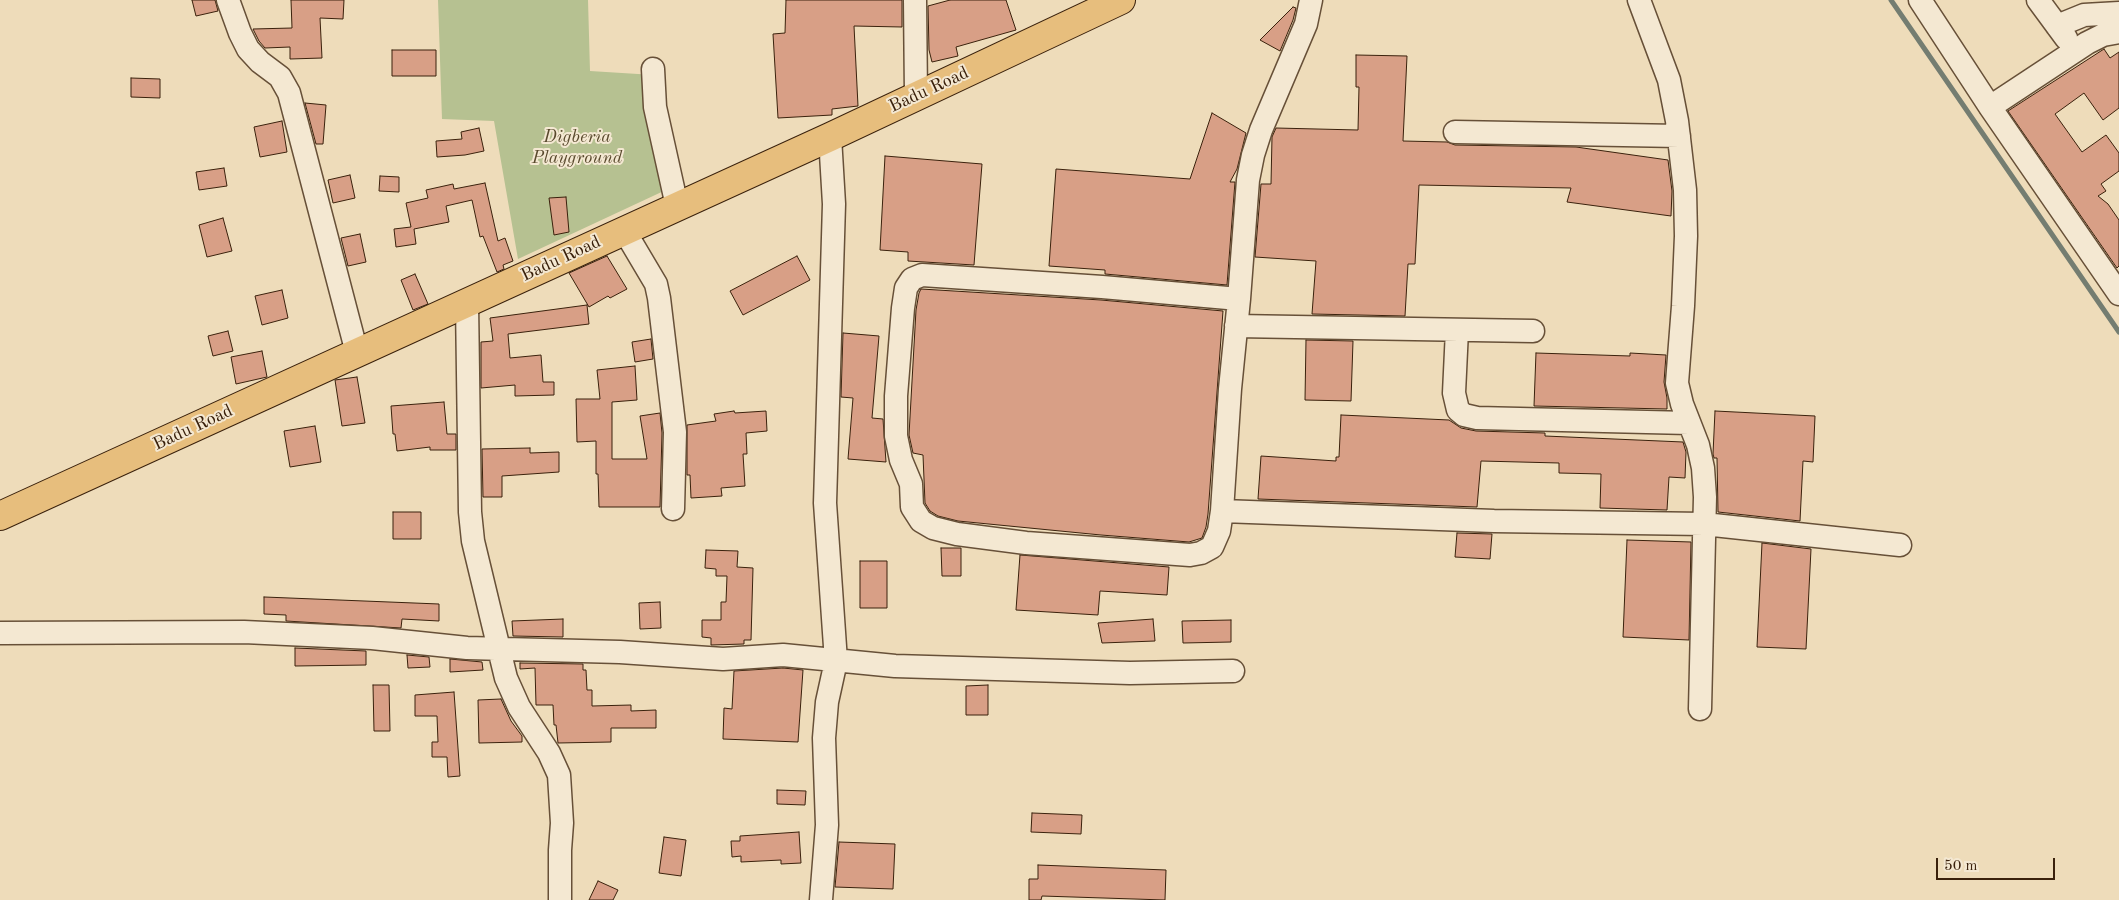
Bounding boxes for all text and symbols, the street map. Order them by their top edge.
street label: Badu Road [886,62,972,118]
park label: Digberia Playground [532,126,622,168]
street label: Badu Road [518,231,604,287]
street label: Badu Road [150,400,236,456]
scale bar [1939,848,2058,880]
text: 50 m [1944,859,1978,874]

